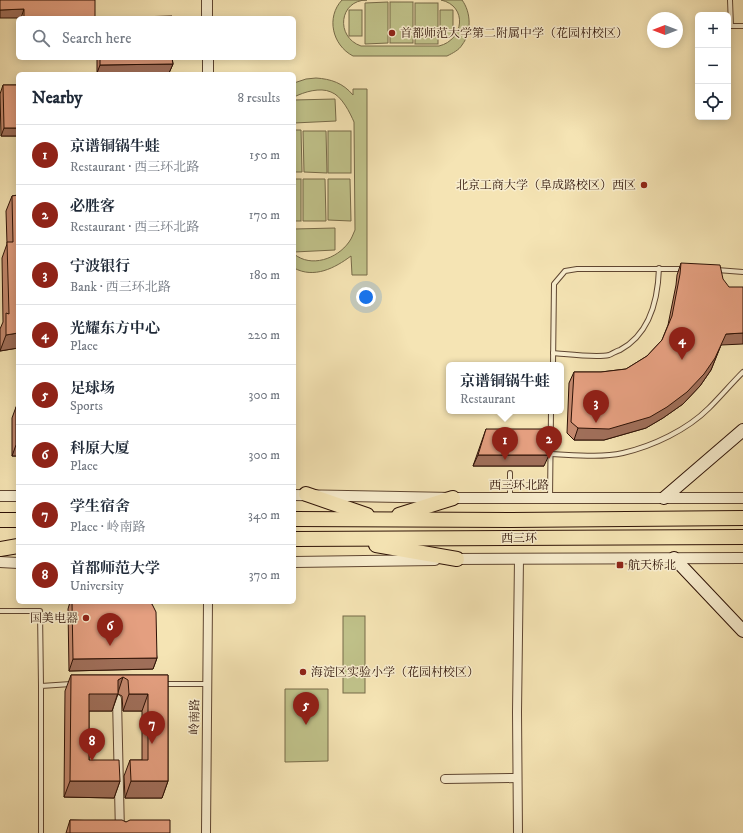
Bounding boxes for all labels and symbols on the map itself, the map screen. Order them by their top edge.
north arrow [647,12,683,48]
place label: 首都师范大学第二附属中学（花园村校区） [400,26,628,41]
marker: 首都师范大学第二附属中学（花园村校区） [387,28,397,38]
place label: 北京工商大学（阜成路校区）西区 [456,178,636,193]
marker: 北京工商大学（阜成路校区）西区 [639,180,649,190]
your location [356,287,376,307]
pin: 4 [669,327,695,360]
pin: 3 [583,390,609,423]
pin: 2 [536,426,562,459]
pin: 1 [492,427,518,460]
street label: 西三环北路 [489,478,549,493]
street label: 西三环 [501,531,537,546]
place label: 航天桥北 [628,558,676,573]
marker: 航天桥北 [615,560,625,570]
place label: 国美电器 [30,611,78,626]
marker: 国美电器 [81,613,91,623]
pin: 6 [97,613,123,646]
place label: 海淀区实验小学（花园村校区） [311,665,479,680]
marker: 海淀区实验小学（花园村校区） [298,667,308,677]
pin: 5 [293,692,319,725]
street label: 岭南路 [187,699,203,735]
pin: 7 [139,711,165,744]
pin: 8 [79,728,105,761]

